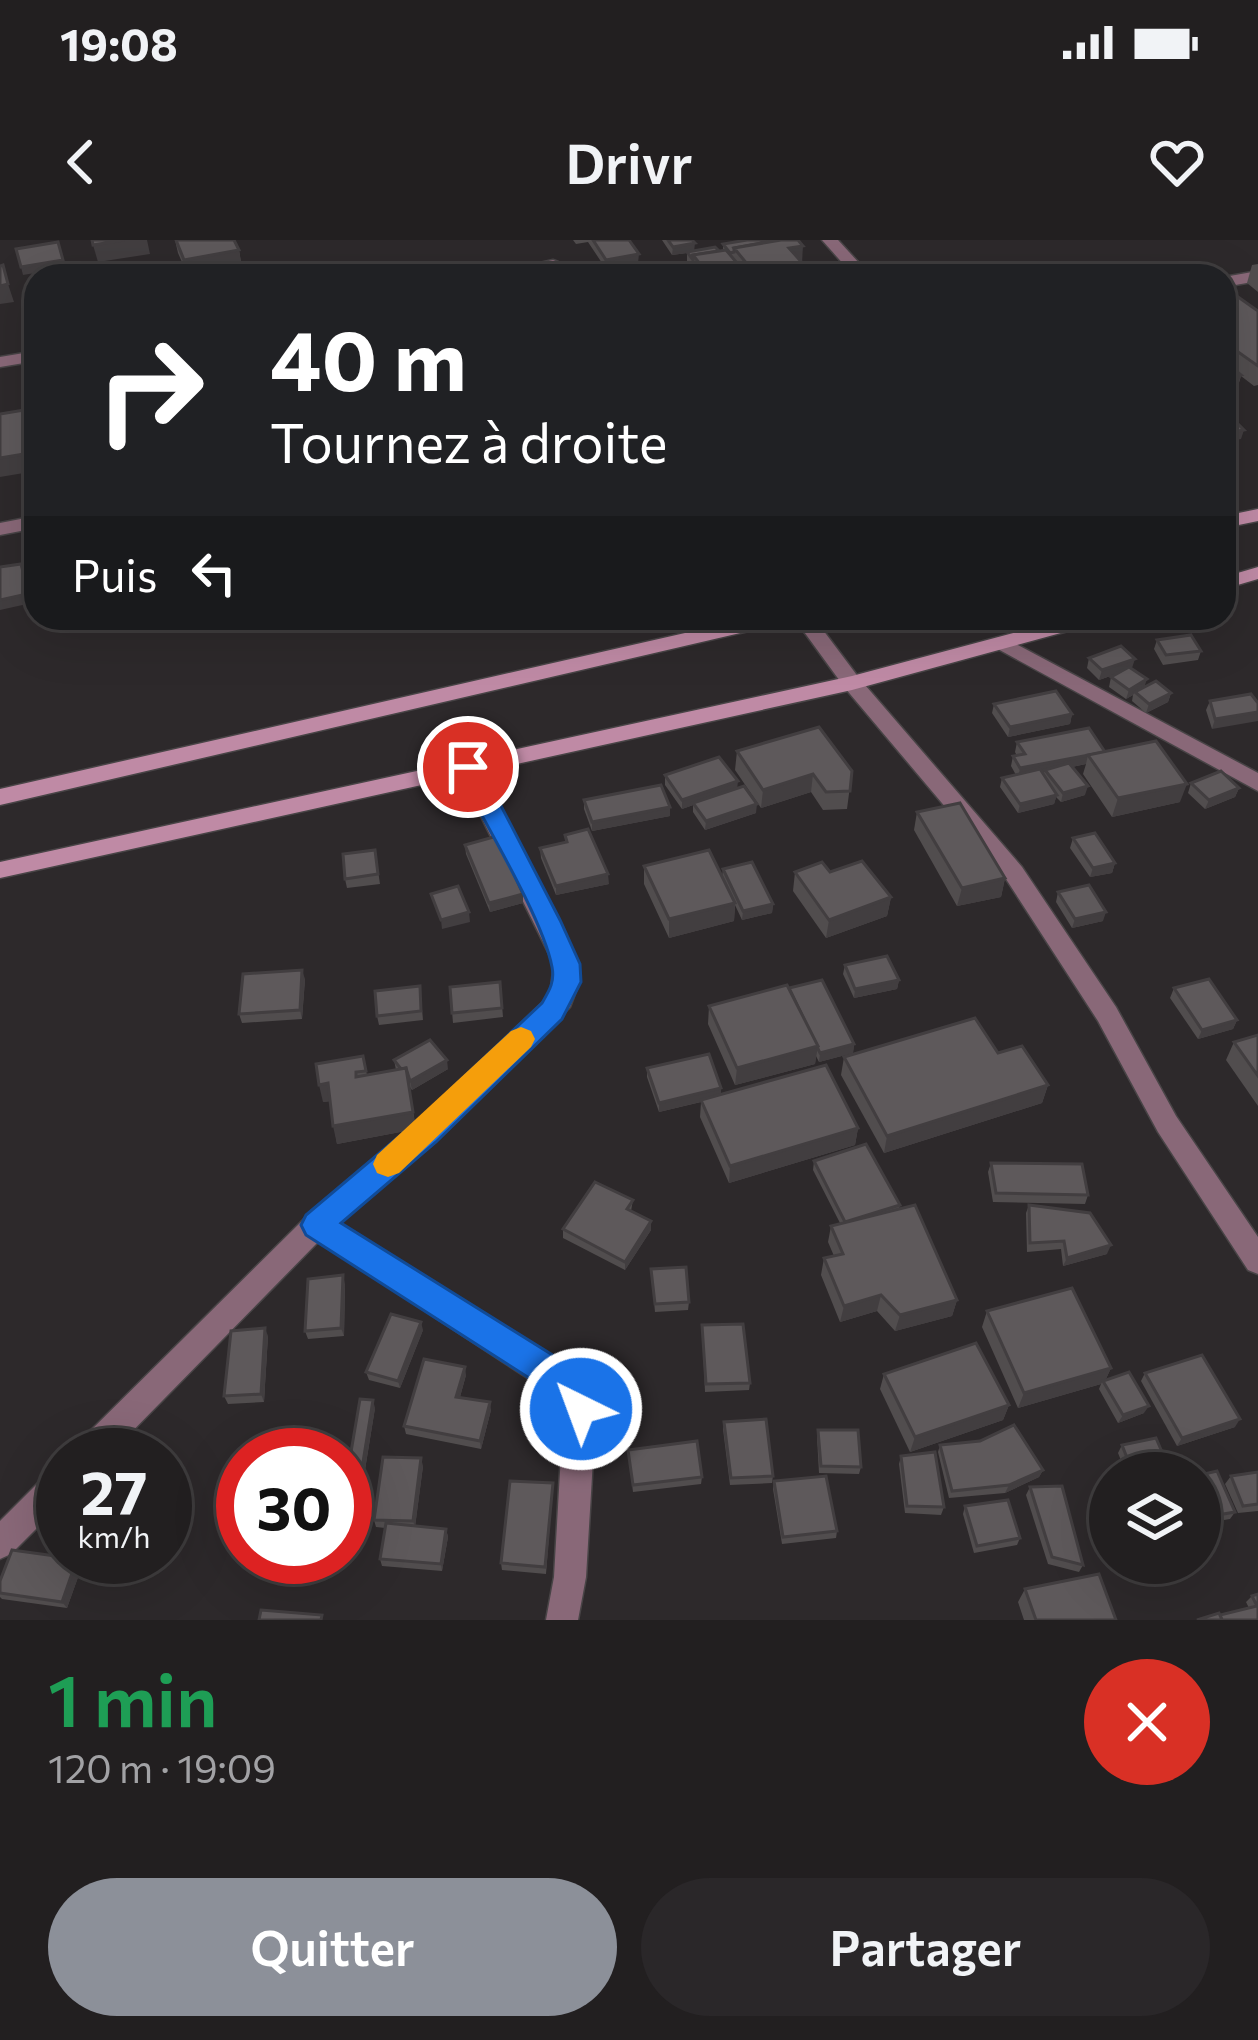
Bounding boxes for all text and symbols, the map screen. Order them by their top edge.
text: 19:08 [60,15,178,70]
icon: back [48,129,114,195]
text: Drivr [565,129,693,195]
icon: heart [1144,129,1210,195]
text: 40 m [270,306,467,408]
icon: right [72,312,228,468]
text: Tournez à droite [270,408,668,474]
icon: left [181,540,247,606]
text: Puis [72,546,157,601]
pin [417,716,519,818]
icon: arrive [435,734,501,800]
position arrow [518,1346,644,1472]
speed limit sign: 30 [216,1428,372,1584]
map controls [1089,1452,1221,1584]
button: layers [1089,1452,1221,1584]
text: 27 [81,1454,147,1527]
text: km/h [78,1517,150,1554]
text: 1 min [48,1654,218,1742]
button: close [1084,1659,1210,1785]
text: 120 m · 19:09 [48,1743,276,1791]
button: Quitter [48,1878,617,2016]
button: Partager [641,1878,1210,2016]

